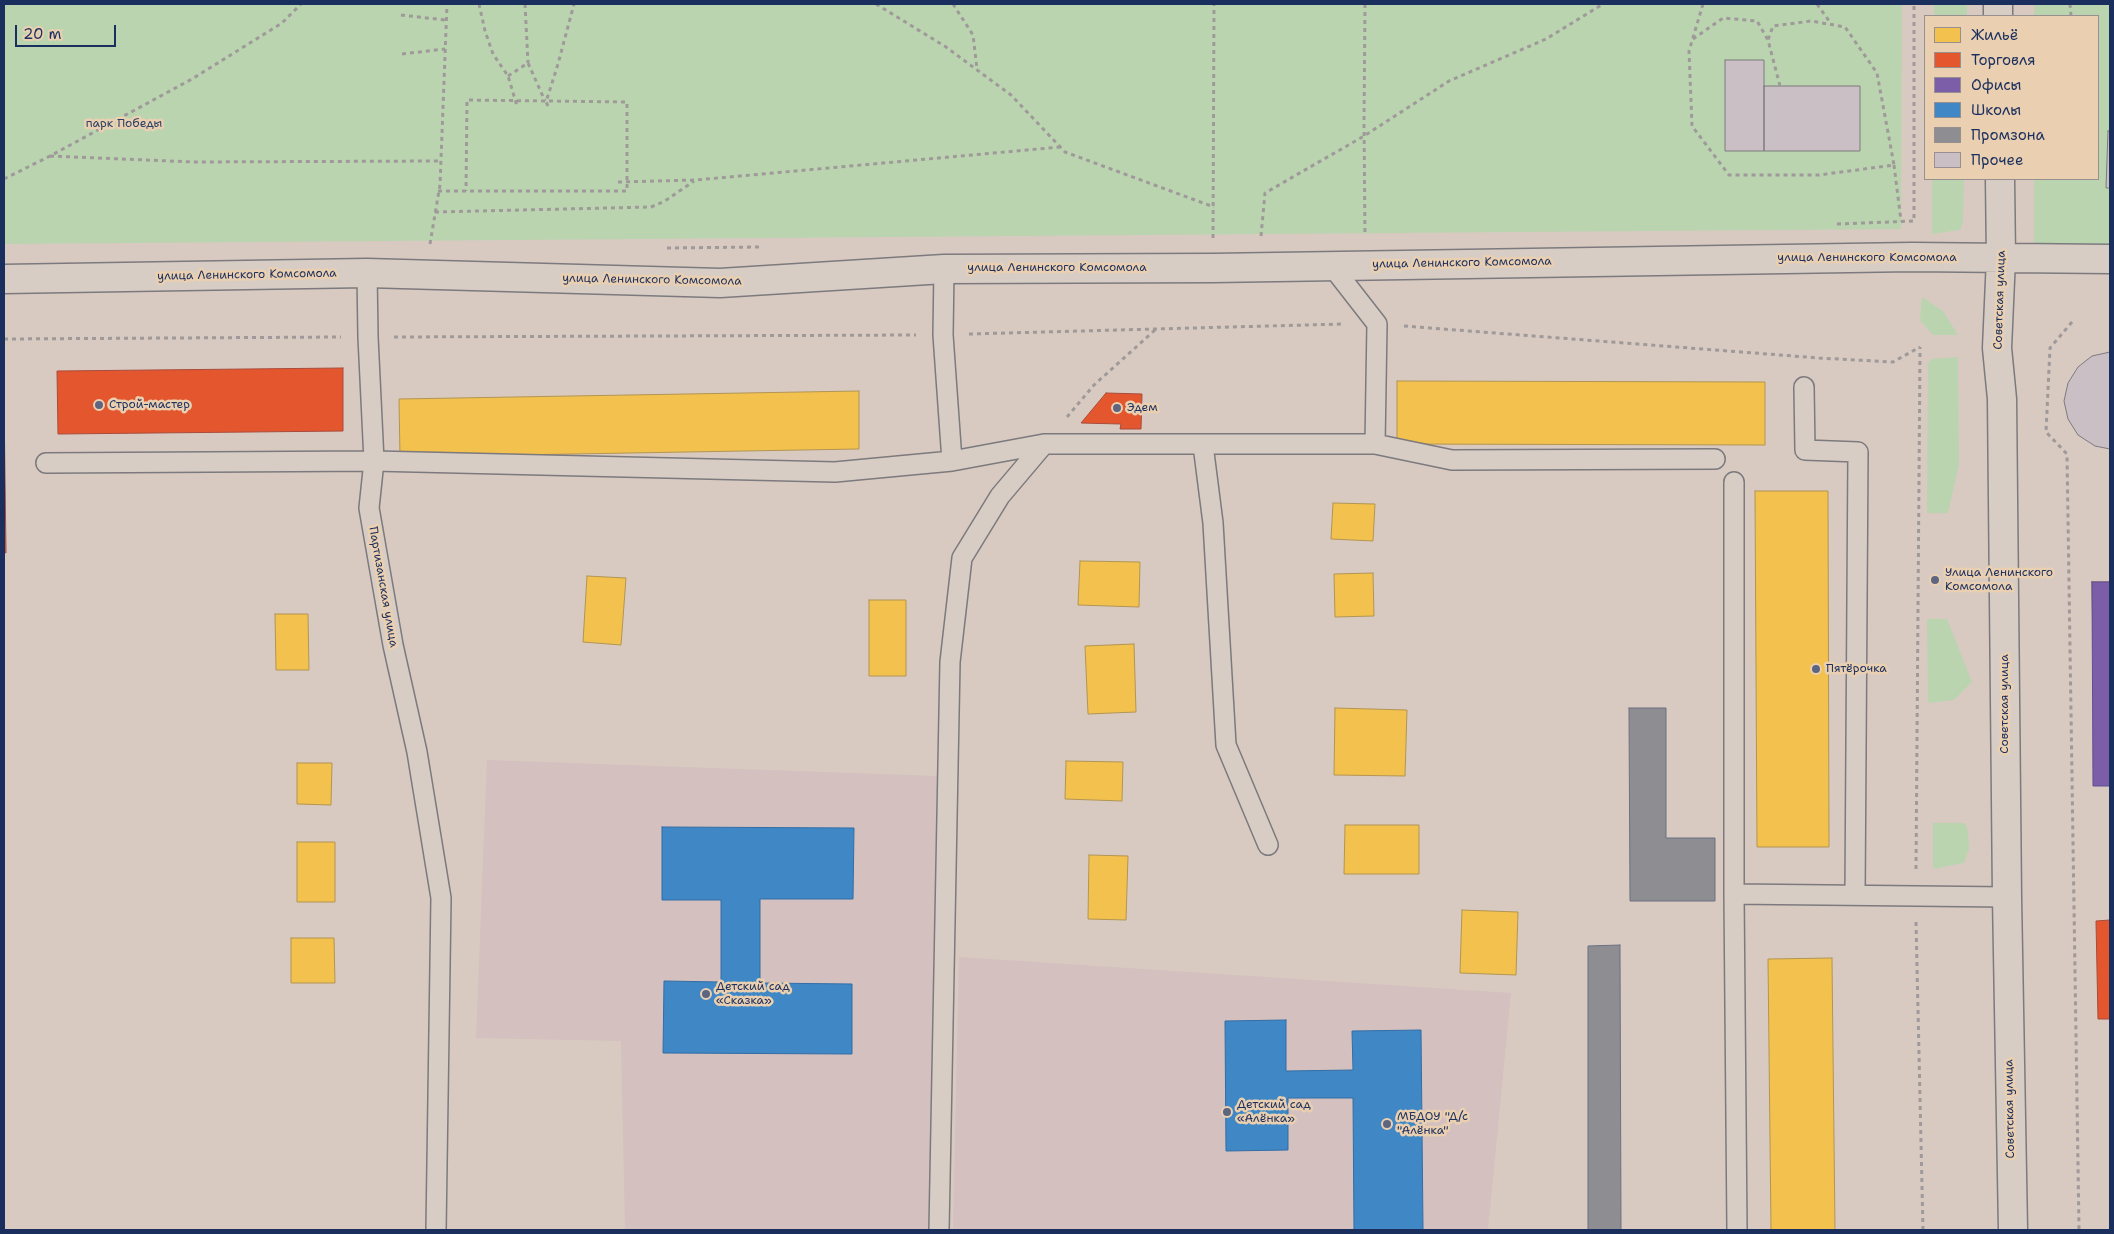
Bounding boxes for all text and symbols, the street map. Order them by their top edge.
scale bar [18,15,119,47]
legend [1924,15,2099,180]
text: 20 m [23,24,62,44]
text: Жильё [1971,25,2018,45]
text: Торговля [1971,50,2036,70]
text: Офисы [1971,75,2021,95]
text: Школы [1971,100,2021,120]
park label: парк Победы [86,117,162,131]
text: Промзона [1971,125,2045,145]
text: Прочее [1971,150,2023,170]
street label: Советская улица [1991,250,2009,350]
street label: улица Ленинского Комсомола [1777,251,1957,265]
street label: улица Ленинского Комсомола [1372,254,1552,272]
street label: улица Ленинского Комсомола [967,261,1147,275]
street label: улица Ленинского Комсомола [157,266,337,284]
street label: улица Ленинского Комсомола [562,271,742,289]
place label: Строй-мастер [109,398,190,412]
marker: Строй-мастер [93,399,105,411]
place label: Эдем [1127,401,1158,415]
marker: Эдем [1111,402,1123,414]
street label: Партизанская улица [365,526,401,648]
place label: Улица Ленинского Комсомола [1945,566,2053,594]
marker: Улица Ленинского Комсомола [1929,574,1941,586]
street label: Советская улица [1998,654,2012,754]
place label: Пятёрочка [1826,662,1887,676]
marker: Пятёрочка [1810,663,1822,675]
place label: Детский сад «Сказка» [716,980,790,1008]
marker: Детский сад «Сказка» [700,988,712,1000]
street label: Советская улица [2002,1059,2018,1159]
place label: Детский сад «Алёнка» [1237,1098,1311,1126]
marker: Детский сад «Алёнка» [1221,1106,1233,1118]
place label: МБДОУ "Д/с "Алёнка" [1397,1110,1468,1138]
marker: МБДОУ "Д/с "Алёнка" [1381,1118,1393,1130]

